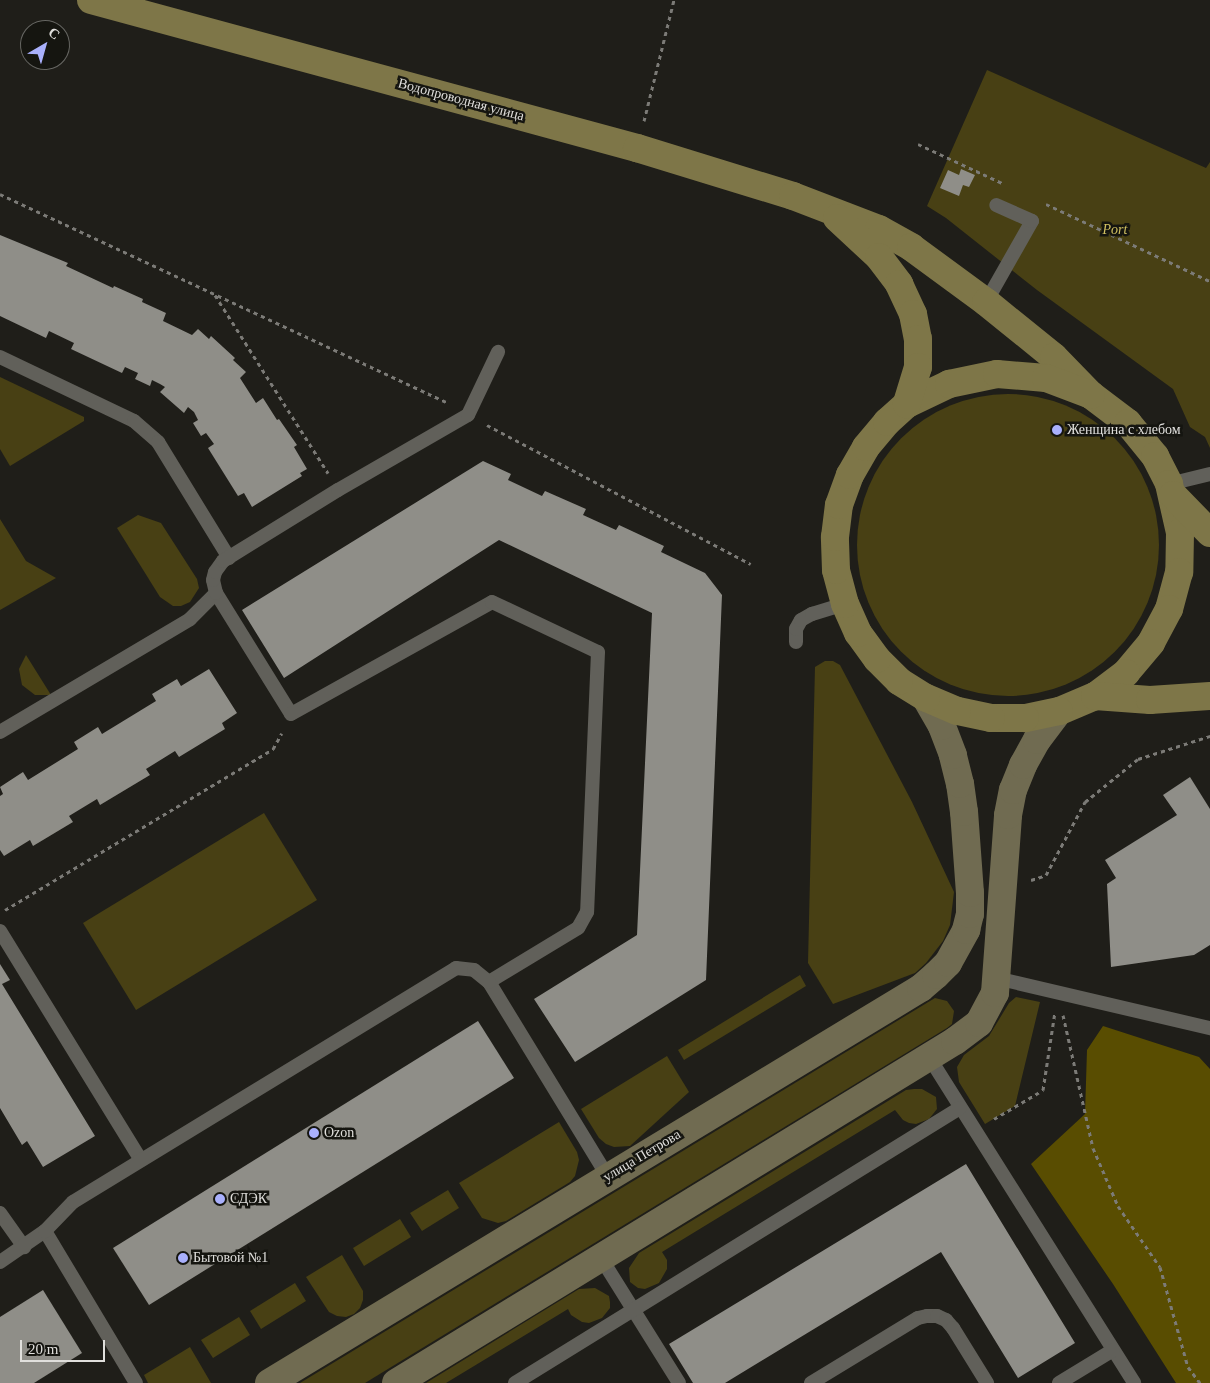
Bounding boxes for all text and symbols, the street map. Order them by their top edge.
north arrow [20,20,70,70]
text: С [45,25,63,43]
street label: Водопроводная улица [396,75,526,125]
park label: Port [1103,222,1127,238]
place label: Женщина с хлебом [1067,422,1181,438]
marker: Женщина с хлебом [1051,424,1063,436]
place label: Ozon [324,1125,354,1141]
street label: улица Петрова [600,1126,684,1186]
marker: Ozon [308,1127,320,1139]
place label: СДЭК [230,1191,267,1207]
marker: СДЭК [214,1193,226,1205]
place label: Бытовой №1 [193,1250,268,1266]
marker: Бытовой №1 [177,1252,189,1264]
scale bar [22,1330,108,1362]
text: 20 m [28,1341,58,1357]

